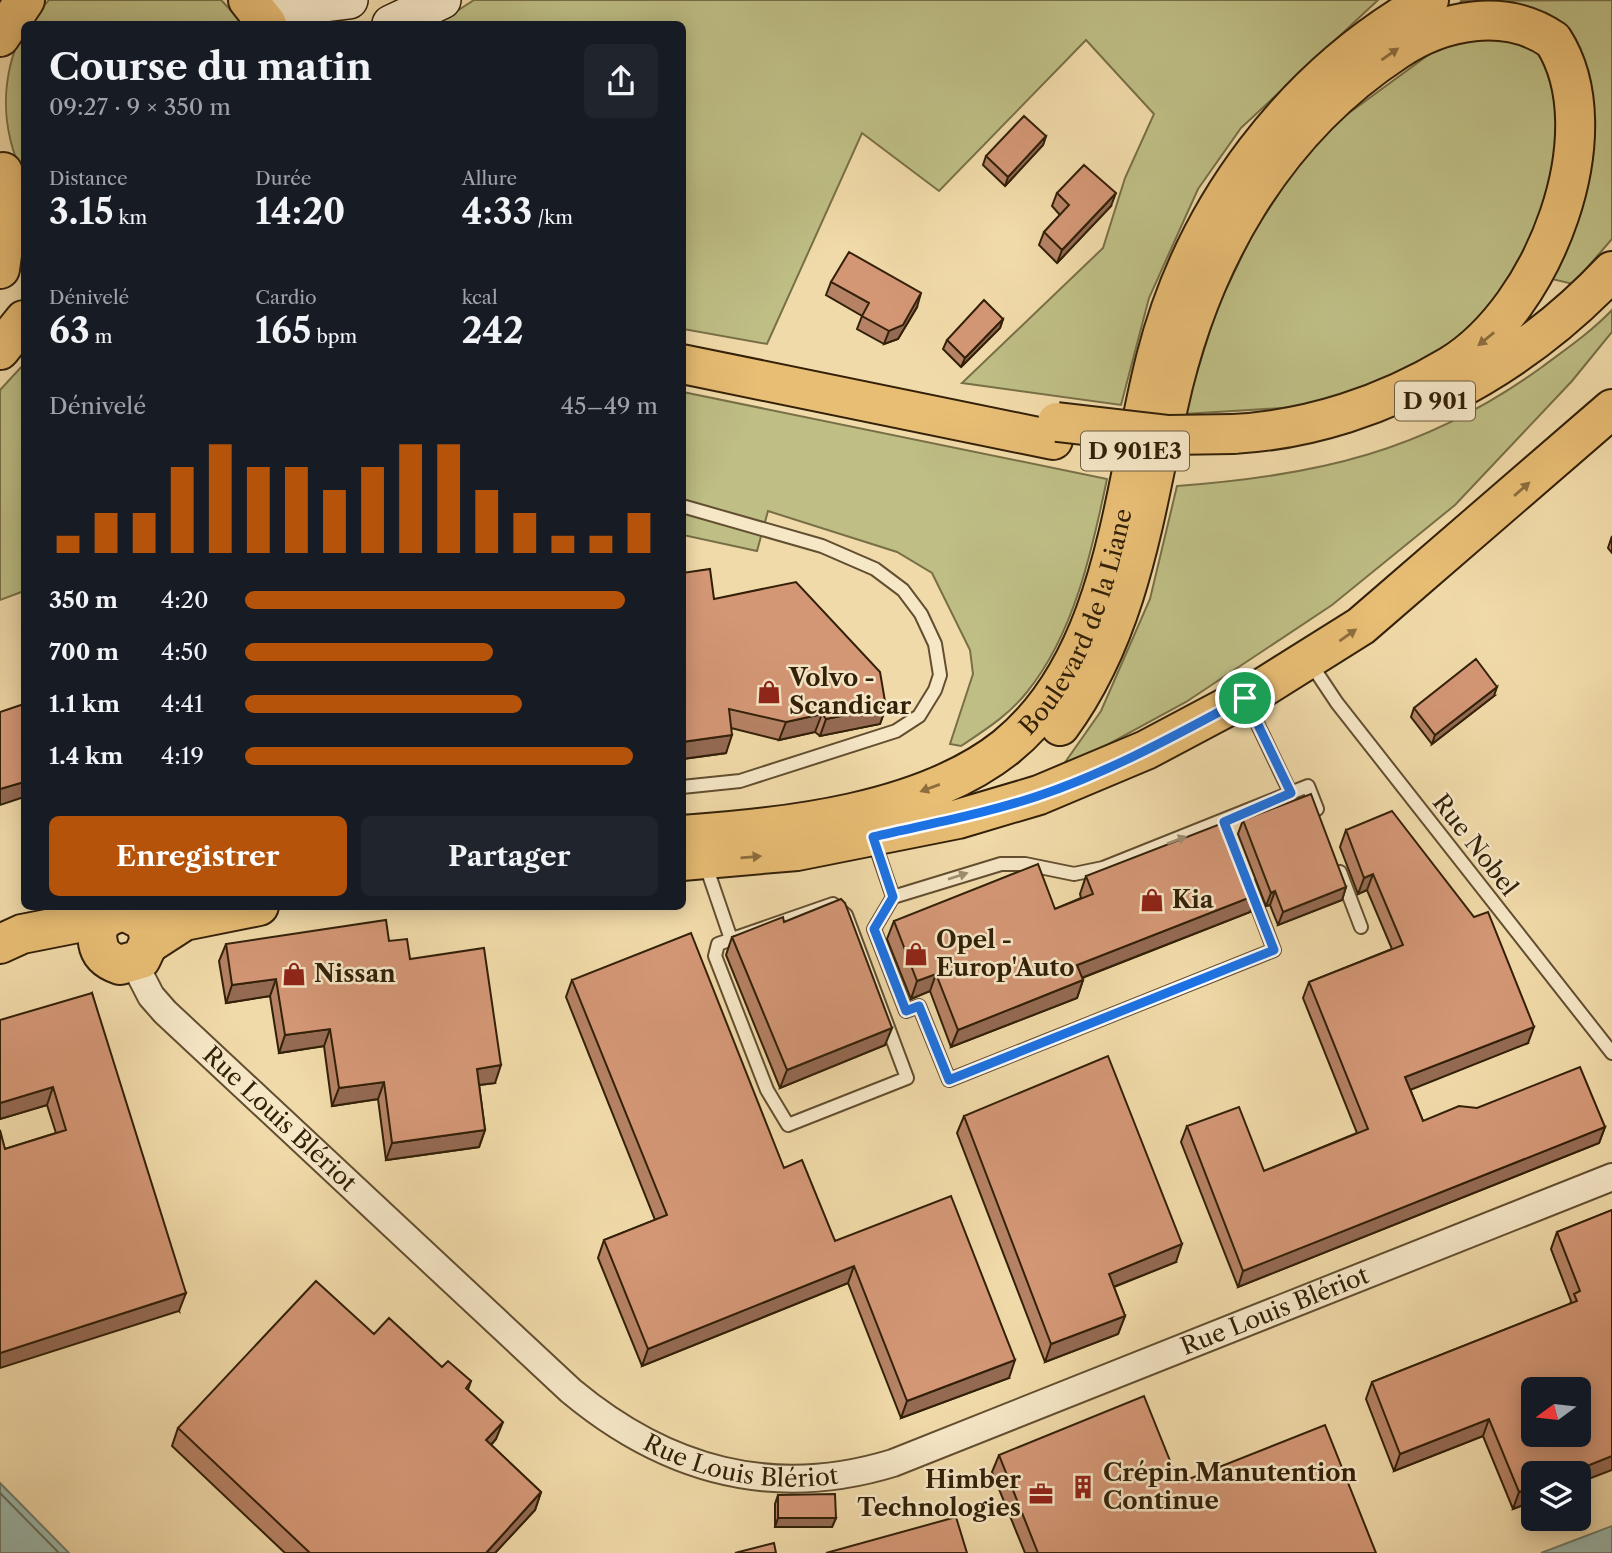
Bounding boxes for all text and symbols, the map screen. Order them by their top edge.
text: Course du matin [49,43,372,90]
button: share [584,44,658,118]
one-way arrow [1380,48,1399,61]
text: 09:27 · 9 × 350 m [49,93,231,121]
text: Distance [49,167,128,190]
text: Durée [255,167,311,190]
text: Allure [462,167,517,190]
text: 3.15 [49,190,114,233]
text: 14:20 [255,190,345,233]
text: 4:33 [462,190,532,233]
text: km [114,206,147,229]
text: /km [532,206,573,229]
text: Dénivelé [49,286,129,309]
text: Cardio [255,286,317,309]
text: kcal [462,286,498,309]
text: 63 [49,309,90,352]
text: 165 [255,309,311,352]
text: 242 [462,309,524,352]
text: m [90,325,112,348]
text: bpm [311,325,357,348]
one-way arrow [1478,331,1496,346]
road number: D 901 [1395,382,1475,420]
text: Dénivelé [49,392,146,420]
text: 45–49 m [561,392,658,420]
road number: D 901E3 [1081,432,1189,471]
one-way arrow [1513,481,1530,497]
street label: Boulevard de la Liane [1013,506,1138,741]
text: 350 m [49,586,118,614]
text: 4:20 [161,586,209,614]
one-way arrow [1339,628,1357,642]
text: 700 m [49,638,119,666]
text: 4:50 [161,638,208,666]
place label: Volvo - Scandicar [788,663,912,720]
pin [1215,668,1275,728]
shop icon: Volvo - Scandicar [755,678,783,706]
icon: arrive [1226,679,1264,717]
text: 1.1 km [49,690,120,718]
text: 4:41 [161,690,204,718]
text: 1.4 km [49,742,123,770]
text: 4:19 [161,742,204,770]
one-way arrow [919,783,940,794]
street label: Rue Nobel [1427,788,1524,901]
button: Enregistrer [49,816,347,896]
button: Partager [361,816,658,896]
one-way arrow [1166,834,1187,845]
one-way arrow [740,851,762,862]
one-way arrow [948,870,969,881]
place label: Kia [1172,885,1215,914]
shop icon: Kia [1138,886,1166,914]
place label: Opel - Europ'Auto [936,925,1075,982]
shop icon: Opel - Europ'Auto [902,940,930,968]
place label: Nissan [314,959,396,988]
shop icon: Nissan [280,960,308,988]
street label: Rue Louis Blériot [197,1040,363,1198]
street label: Rue Louis Blériot [1177,1260,1373,1361]
north arrow [1521,1377,1591,1447]
map controls [1521,1377,1591,1531]
street label: Rue Louis Blériot [639,1428,840,1493]
place label: Crépin Manutention Continue [1103,1458,1357,1515]
button: layers [1521,1461,1591,1531]
place label: Himber Technologies [857,1465,1021,1522]
building icon: Crépin Manutention Continue [1069,1473,1097,1501]
office icon: Himber Technologies [1027,1480,1055,1508]

